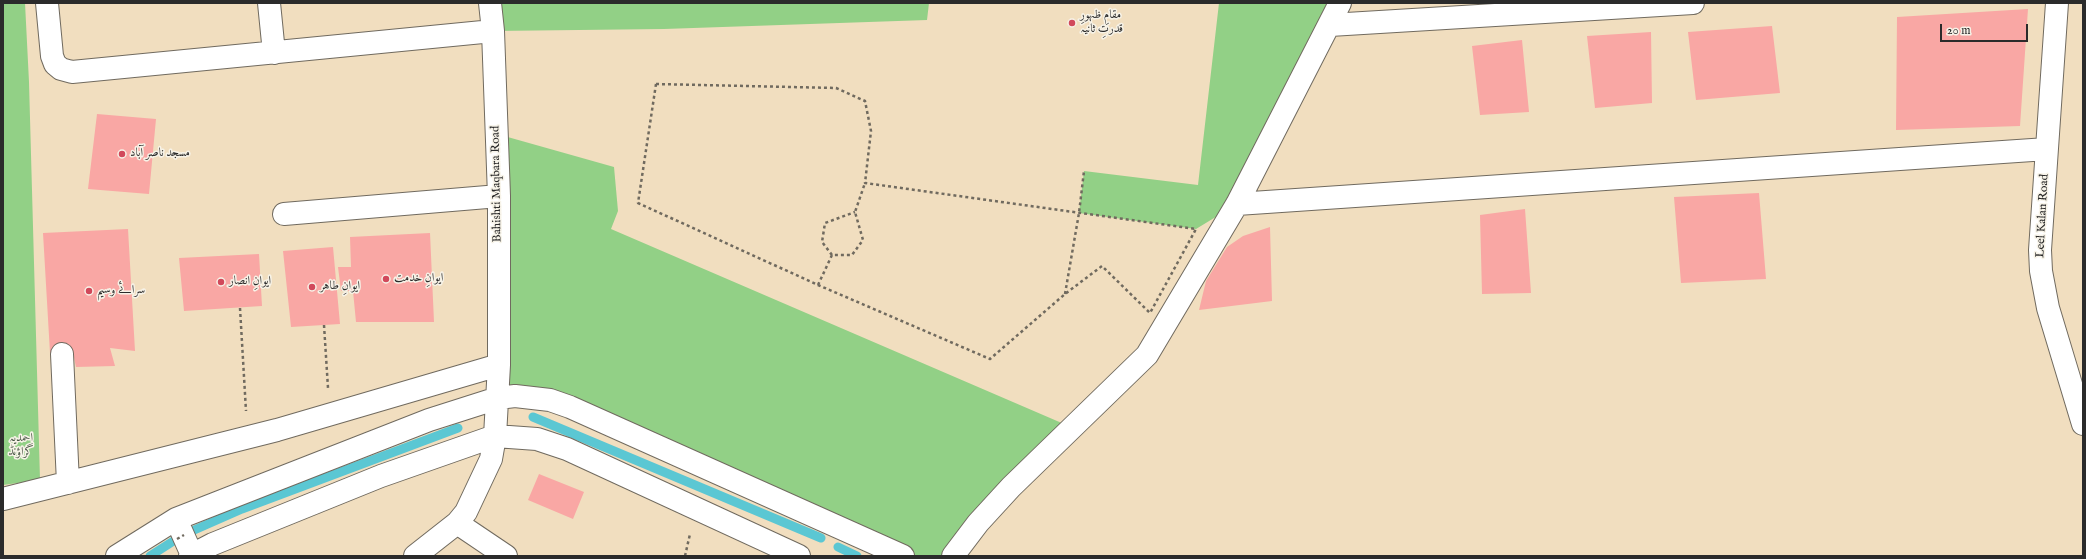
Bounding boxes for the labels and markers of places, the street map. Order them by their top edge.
place label: مقامِ ظہورِ قدرتِ ثانیہ [1080,9,1123,37]
marker: مقامِ ظہورِ قدرتِ ثانیہ [1067,18,1077,28]
place label: مسجد ناصر آباد [130,147,190,161]
marker: مسجد ناصر آباد [117,149,127,159]
place label: ایوانِ خدمت [394,272,443,286]
marker: ایوانِ خدمت [381,274,391,284]
place label: ایوانِ انصار [229,275,271,289]
marker: ایوانِ انصار [216,277,226,287]
place label: ایوانِ طاہر [320,280,360,294]
marker: ایوانِ طاہر [307,282,317,292]
place label: سرائے وسیم [97,284,145,298]
marker: سرائے وسیم [84,286,94,296]

